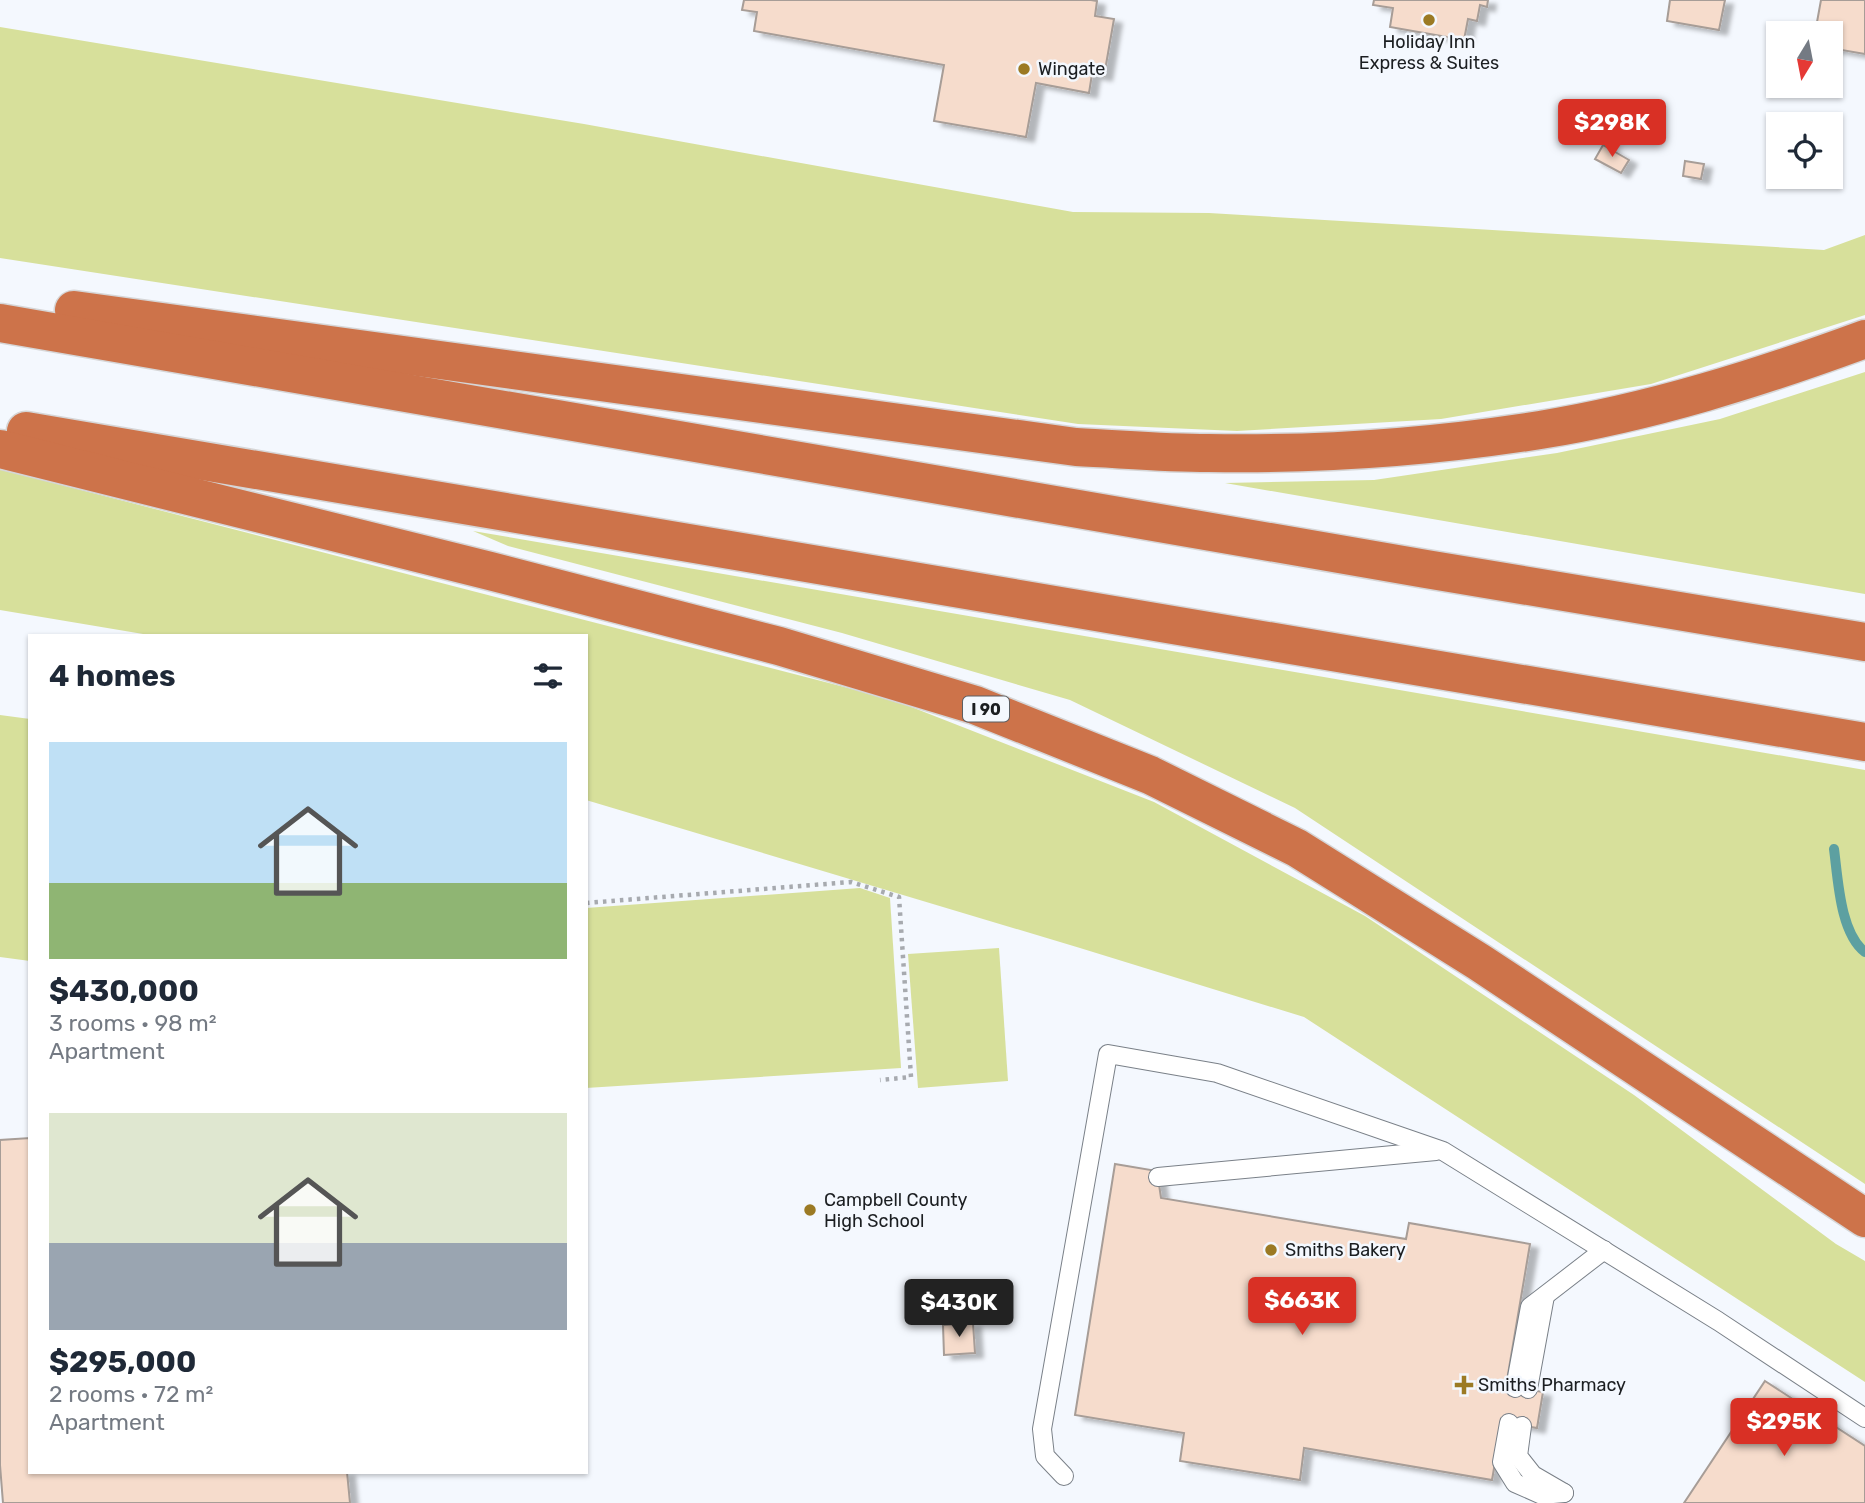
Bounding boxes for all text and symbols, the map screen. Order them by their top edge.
marker: Holiday Inn Express & Suites [1421,12,1437,28]
north arrow [1766,21,1843,98]
map controls [1766,21,1843,189]
place label: Holiday Inn Express & Suites [1359,31,1499,74]
place label: Wingate [1038,58,1105,80]
marker: Wingate [1016,61,1032,77]
pin: $298K [1563,100,1661,159]
text: $298K [1574,108,1650,136]
button: locate [1766,112,1843,189]
icon: filters [529,657,567,695]
text: 4 homes [49,658,176,694]
road number: I 90 [963,696,1009,722]
icon: home [245,788,371,914]
text: $430,000 [49,973,199,1009]
text: 3 rooms · 98 m² [49,1009,217,1037]
text: Apartment [49,1037,165,1065]
icon: home [245,1159,371,1285]
place label: Campbell County High School [824,1189,968,1232]
marker: Campbell County High School [802,1202,818,1218]
place label: Smiths Bakery [1285,1239,1406,1261]
marker: Smiths Bakery [1263,1242,1279,1258]
pin: $663K [1253,1278,1351,1337]
pin: $430K [910,1280,1008,1339]
text: $663K [1264,1286,1340,1314]
text: $430K [920,1288,998,1316]
text: $295,000 [49,1344,196,1380]
place label: Smiths Pharmacy [1478,1374,1626,1396]
marker: Smiths Pharmacy [1456,1377,1472,1393]
text: 2 rooms · 72 m² [49,1380,213,1408]
pin: $295K [1735,1398,1833,1458]
text: $295K [1746,1407,1822,1435]
text: Apartment [49,1408,165,1436]

